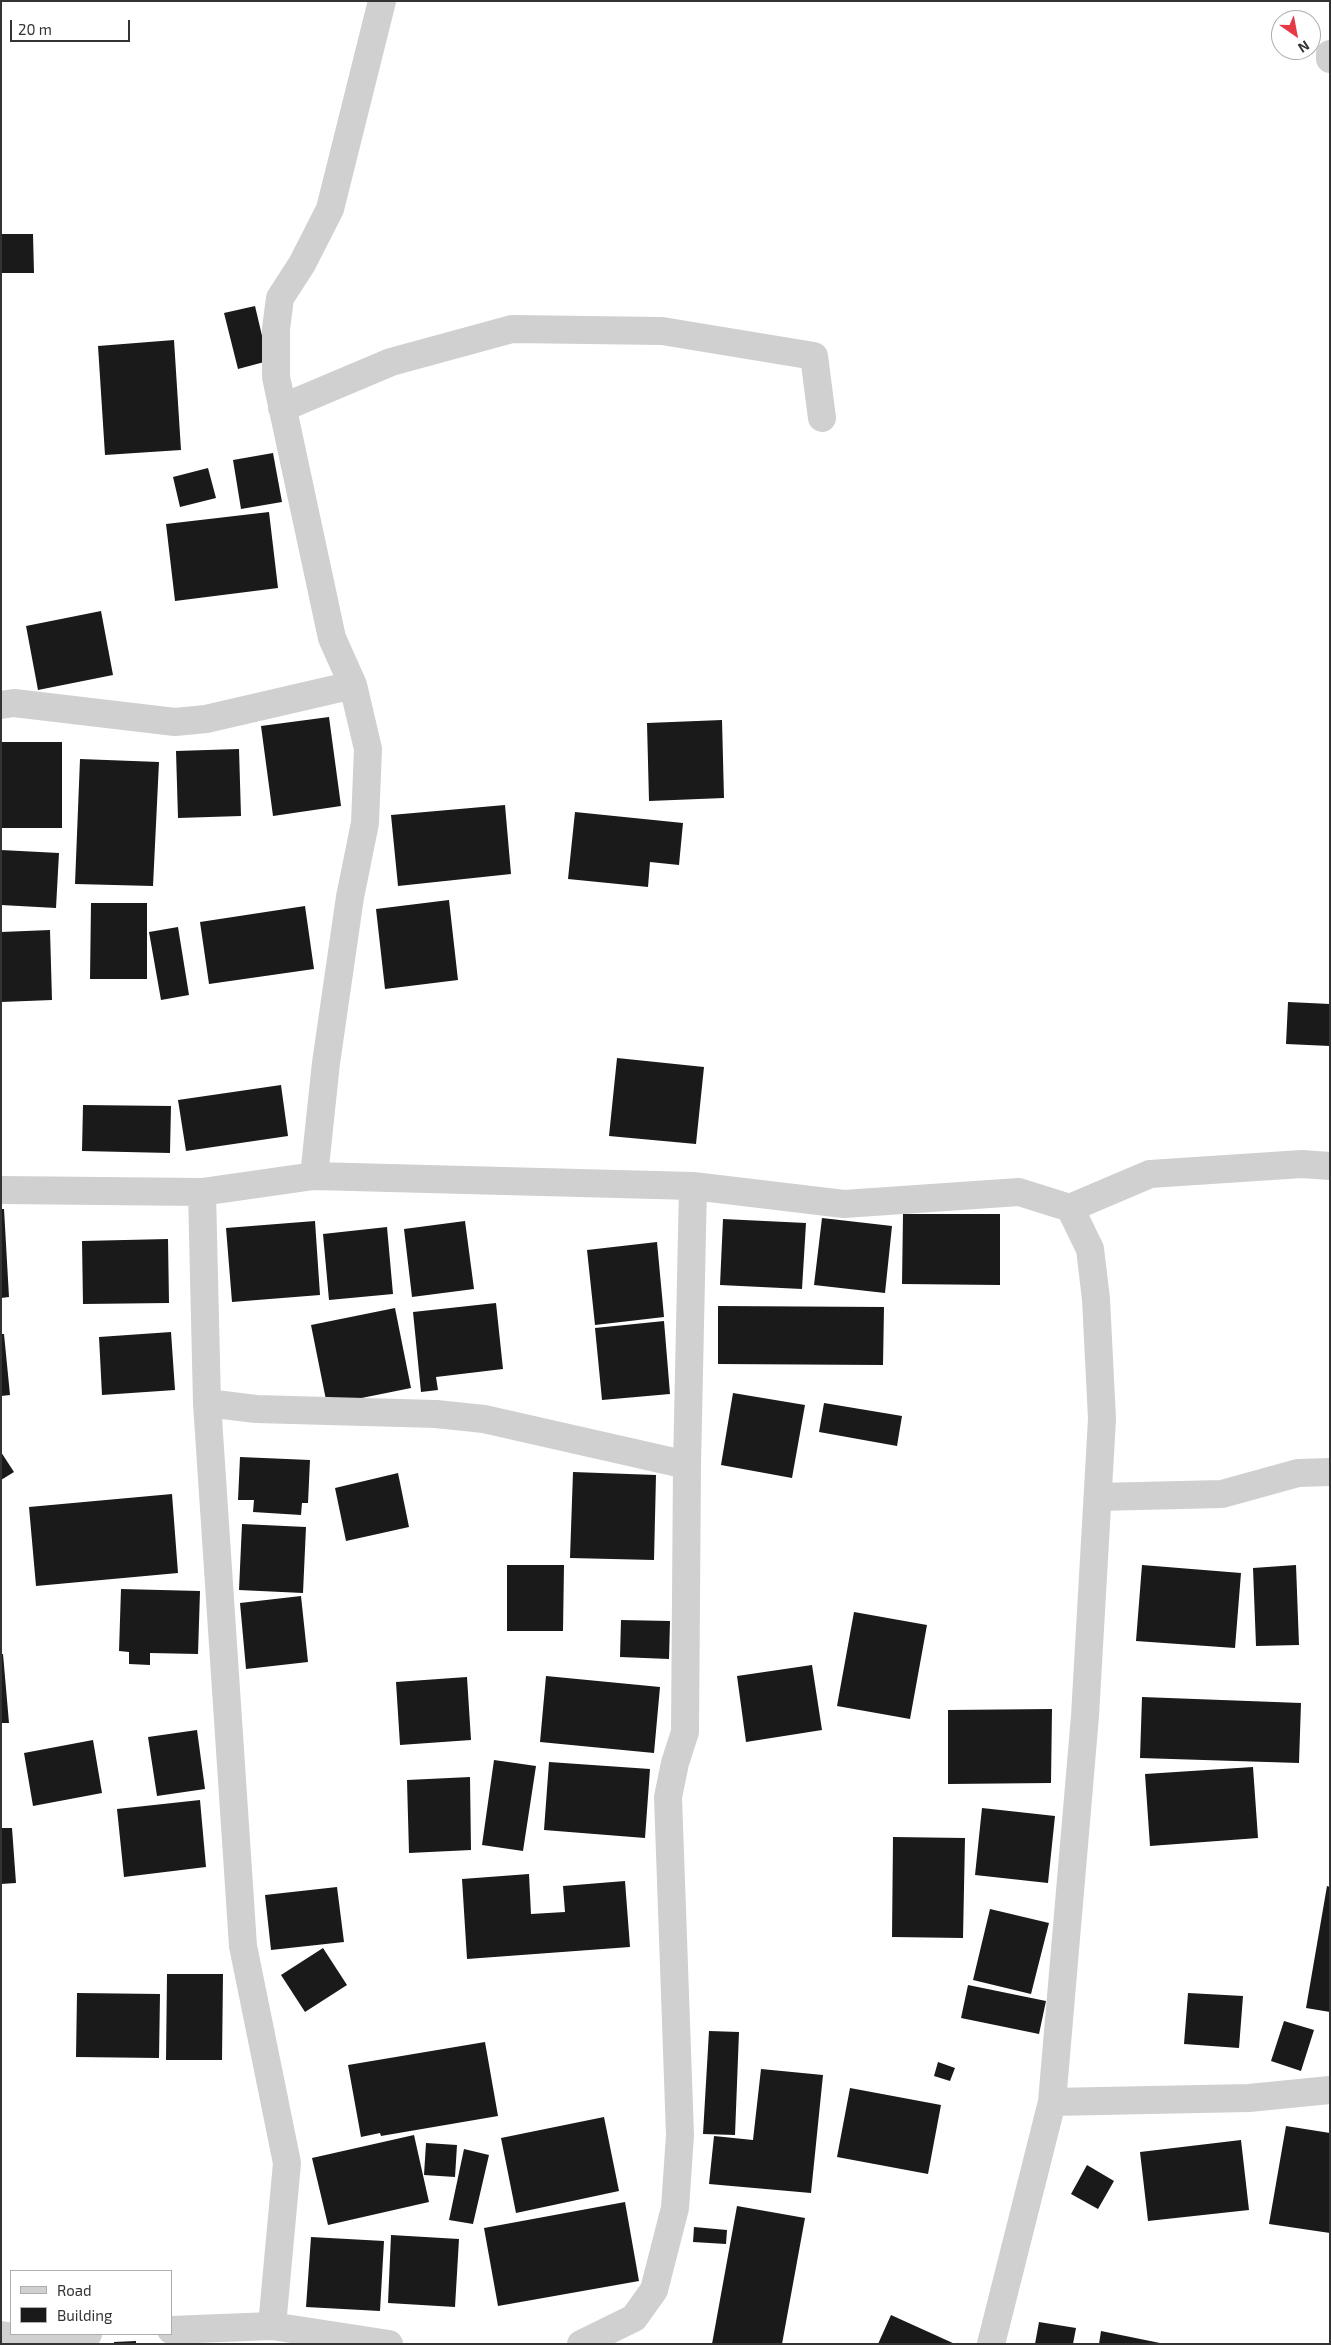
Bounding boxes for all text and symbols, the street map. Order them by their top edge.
scale bar [12,10,132,42]
north arrow [1271,10,1321,60]
text: 20 m [18,20,52,38]
text: N [1295,37,1313,57]
legend [10,2270,172,2335]
text: Road [57,2281,92,2299]
text: Building [57,2306,112,2324]

